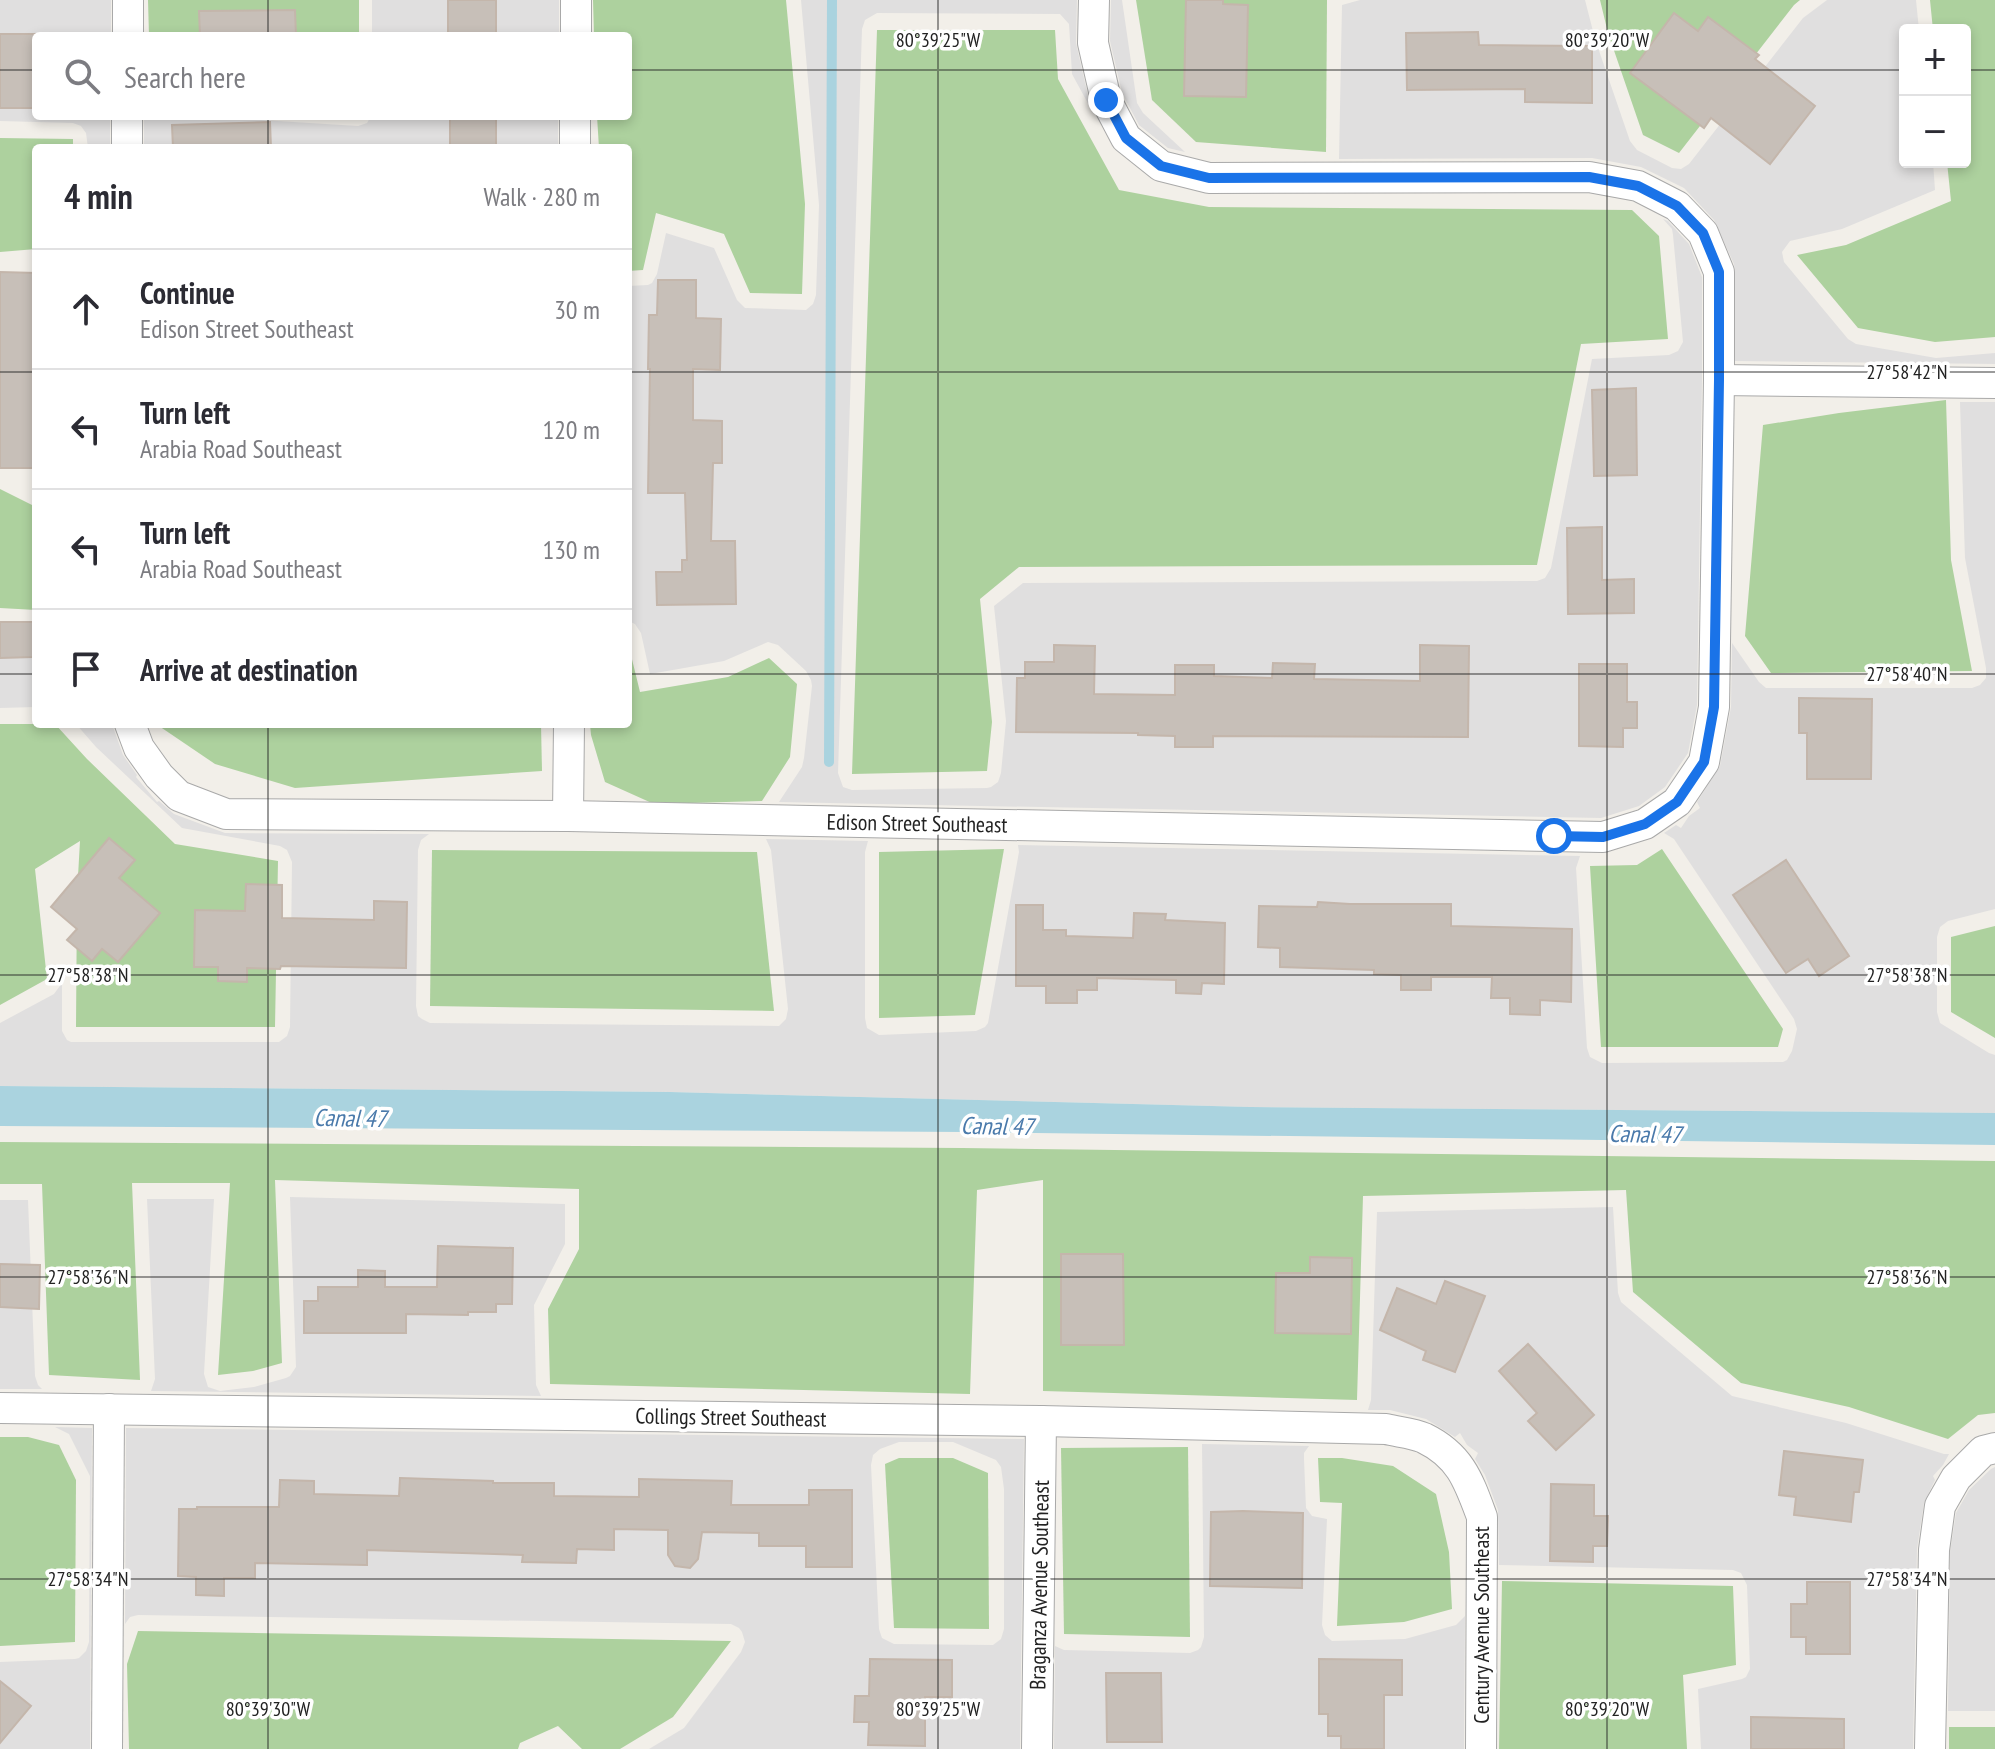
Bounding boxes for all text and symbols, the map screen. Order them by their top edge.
map controls [1899,24,1971,168]
button: + [1899,24,1971,96]
text: 80°39'25"W [896,27,981,53]
text: 80°39'20"W [1565,27,1650,53]
search box [32,32,632,120]
icon: search [60,54,104,98]
text: Search here [124,57,246,96]
route end [1088,82,1124,118]
button: − [1899,96,1971,168]
text: 4 min [64,174,133,218]
text: Walk · 280 m [483,180,600,213]
text: Continue [140,273,235,312]
icon: ahead [64,287,108,331]
text: 30 m [554,293,600,326]
text: Edison Street Southeast [140,312,354,345]
text: 27°58'42"N [1867,359,1947,385]
text: Turn left [140,393,230,432]
icon: left [64,407,108,451]
text: 120 m [542,413,600,446]
text: Arabia Road Southeast [140,432,342,465]
text: Turn left [140,513,230,552]
icon: left [64,527,108,571]
text: 130 m [542,533,600,566]
text: Arabia Road Southeast [140,552,342,585]
icon: arrive [64,647,108,691]
text: Arrive at destination [140,650,358,689]
text: 27°58'40"N [1867,661,1947,687]
street label: Edison Street Southeast [826,807,1008,839]
route start [1536,818,1572,854]
text: 27°58'38"N [48,962,128,988]
text: 27°58'38"N [1867,962,1947,988]
water label: Canal 47 [313,1102,390,1134]
water label: Canal 47 [960,1110,1037,1142]
water label: Canal 47 [1608,1118,1685,1150]
text: 27°58'36"N [48,1264,128,1290]
text: 27°58'36"N [1867,1264,1947,1290]
street label: Collings Street Southeast [635,1401,827,1433]
street label: Braganza Avenue Southeast [1023,1480,1055,1690]
street label: Century Avenue Southeast [1467,1526,1495,1724]
text: 27°58'34"N [48,1566,128,1592]
text: 27°58'34"N [1867,1566,1947,1592]
text: 80°39'30"W [226,1696,311,1722]
text: 80°39'25"W [896,1696,981,1722]
text: 80°39'20"W [1565,1696,1650,1722]

